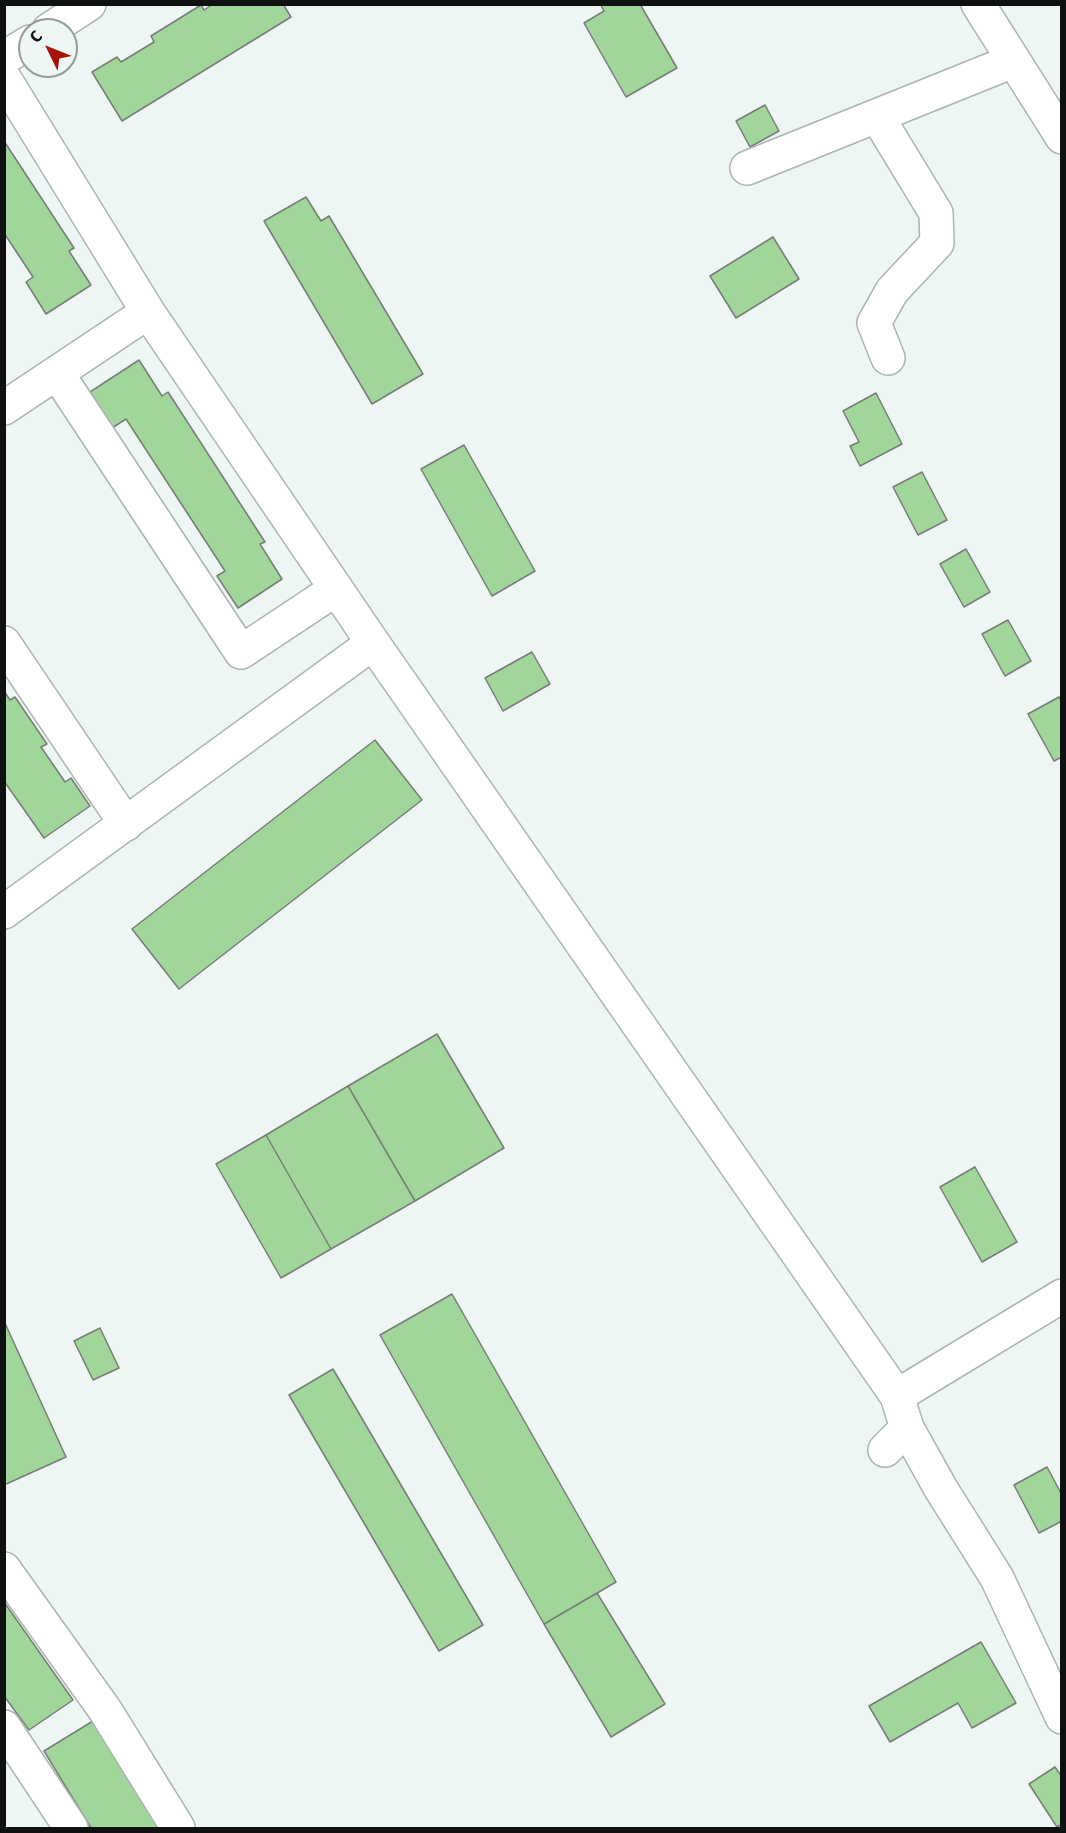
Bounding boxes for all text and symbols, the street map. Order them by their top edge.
north arrow [18,18,78,78]
text: С [26,27,46,47]

